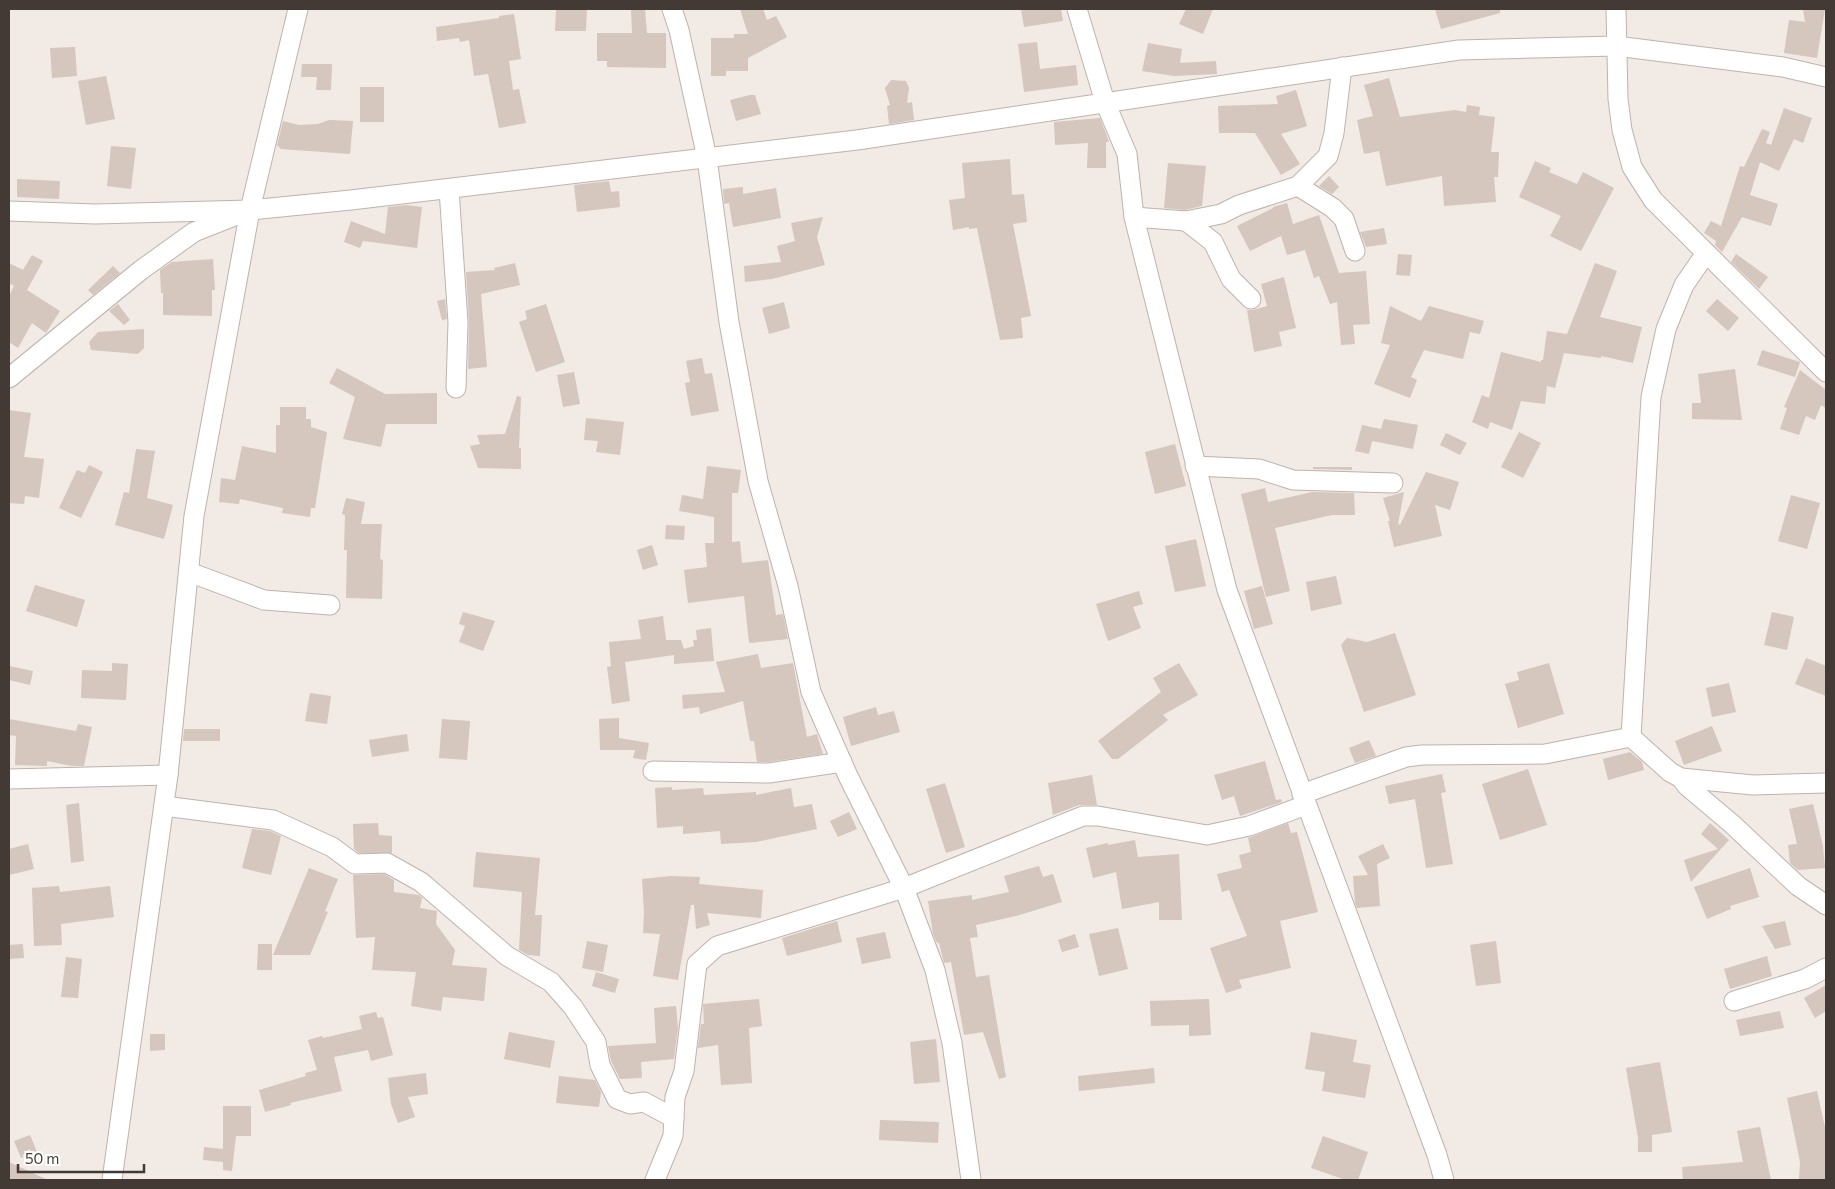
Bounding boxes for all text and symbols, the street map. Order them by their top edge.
scale bar [18,1142,144,1174]
text: 50 m [25,1149,59,1167]

